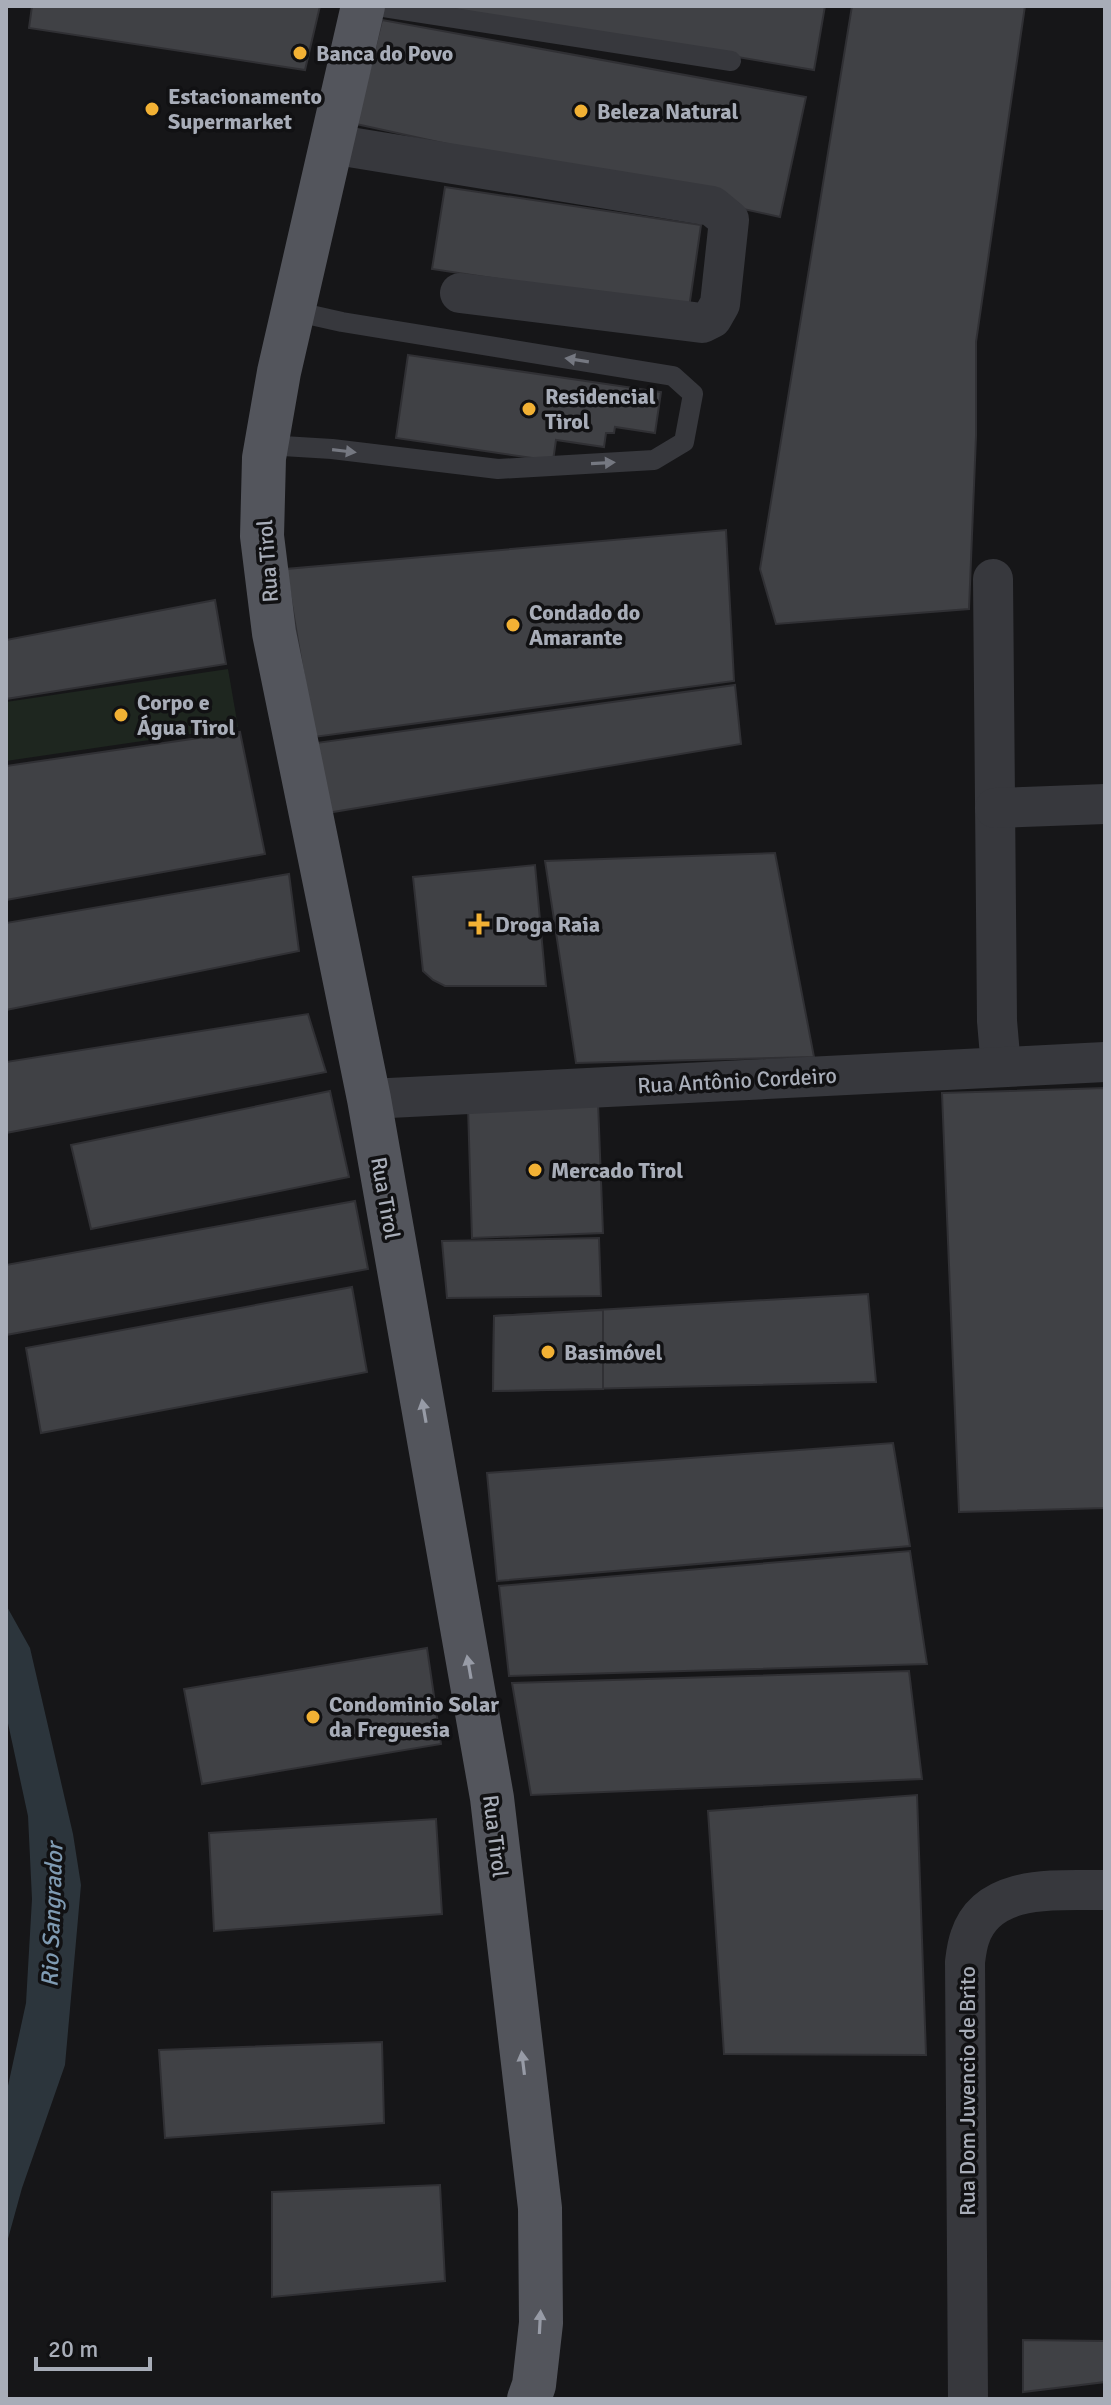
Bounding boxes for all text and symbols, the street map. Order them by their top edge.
place label: Banca do Povo [316,40,453,67]
marker: Banca do Povo [291,44,309,62]
place label: Estacionamento Supermarket [168,83,322,135]
place label: Beleza Natural [597,98,739,125]
marker: Estacionamento Supermarket [143,100,161,118]
marker: Beleza Natural [572,102,590,120]
one-way arrow [564,354,589,366]
place label: Residencial Tirol [545,383,656,435]
marker: Residencial Tirol [520,400,538,418]
one-way arrow [332,444,357,457]
one-way arrow [591,456,616,469]
street label: Rua Tirol [251,519,284,603]
place label: Condado do Amarante [529,599,640,651]
marker: Condado do Amarante [504,616,522,634]
place label: Corpo e Água Tirol [137,689,235,741]
marker: Corpo e Água Tirol [112,706,130,724]
place label: Droga Raia [495,911,600,938]
marker: Droga Raia [470,915,488,933]
street label: Rua Antônio Cordeiro [637,1062,837,1099]
street label: Rua Tirol [365,1155,406,1241]
place label: Mercado Tirol [551,1157,683,1184]
marker: Mercado Tirol [526,1161,544,1179]
place label: Basimóvel [564,1339,663,1366]
marker: Basimóvel [539,1343,557,1361]
one-way arrow [417,1398,429,1423]
one-way arrow [462,1654,474,1679]
place label: Condominio Solar da Freguesia [329,1691,499,1743]
marker: Condominio Solar da Freguesia [304,1708,322,1726]
street label: Rua Tirol [477,1793,514,1879]
water label: Rio Sangrador [34,1839,70,1988]
street label: Rua Dom Juvencio de Brito [954,1966,981,2216]
one-way arrow [516,2050,529,2075]
one-way arrow [534,2309,547,2334]
scale bar [36,2321,150,2371]
text: 20 m [48,2334,98,2364]

